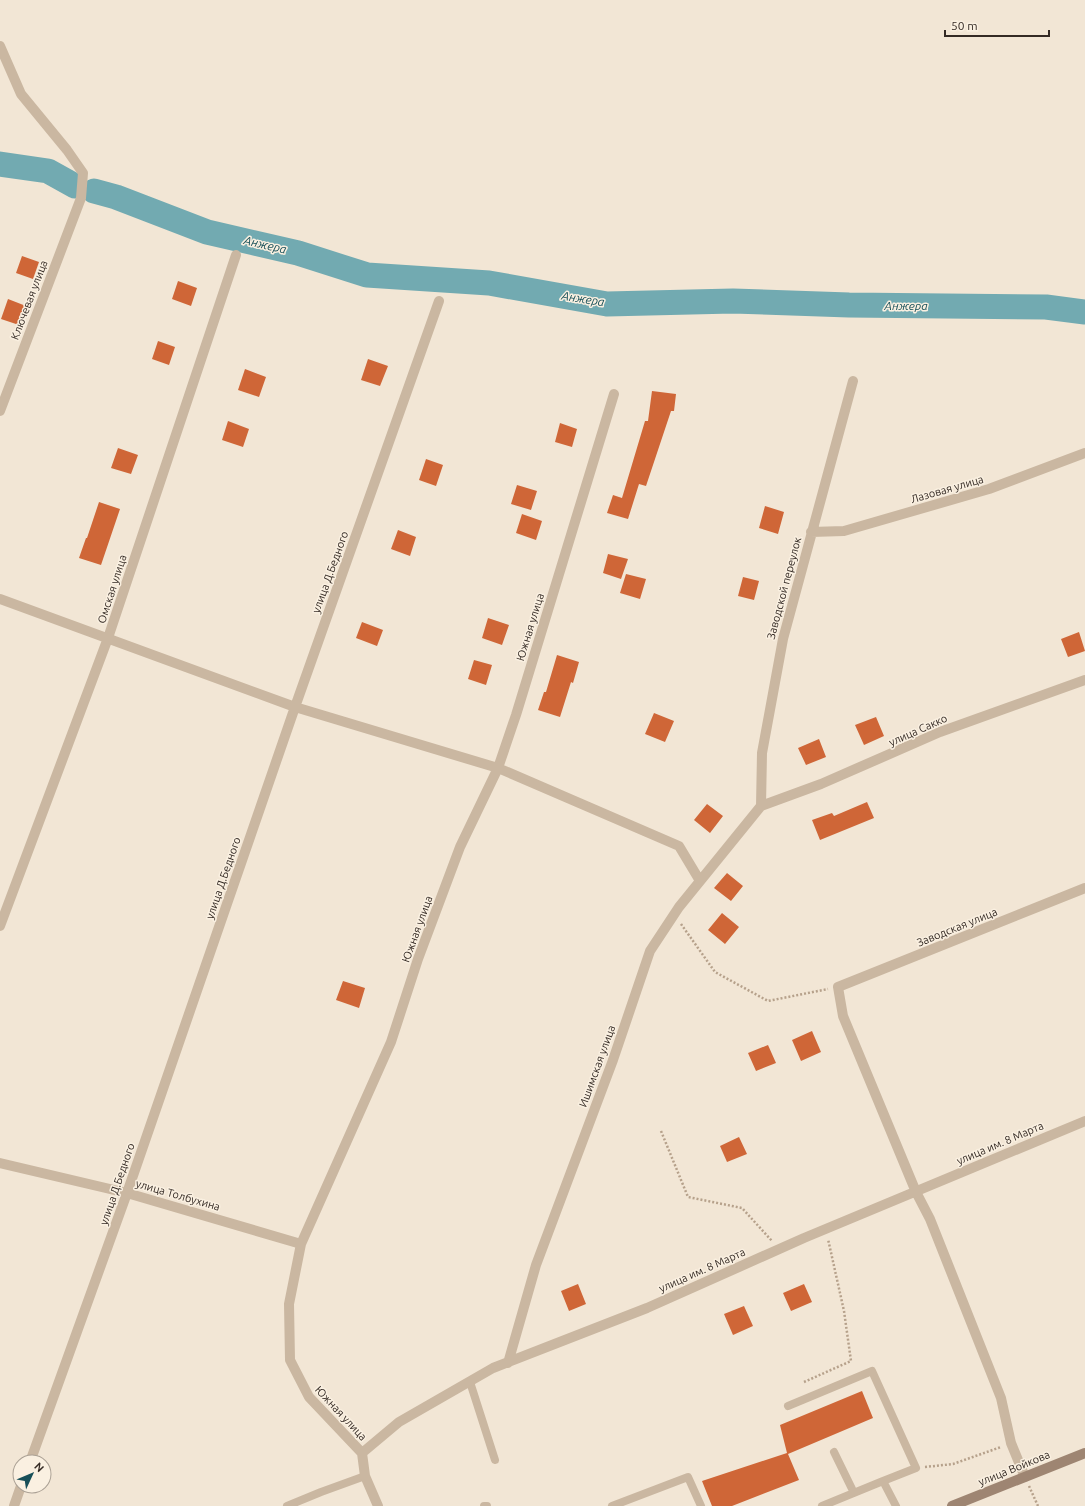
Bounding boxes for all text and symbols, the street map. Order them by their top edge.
scale bar [945,12,1049,38]
text: 50 m [951,19,978,32]
water label: Анжера [242,233,288,256]
street label: Ключевая улица [8,259,50,341]
water label: Анжера [560,289,606,308]
water label: Анжера [883,299,928,312]
street label: Лазовая улица [909,473,985,505]
street label: улица Д.Бедного [310,529,350,615]
street label: Заводской переулок [765,535,804,640]
street label: Омская улица [95,553,129,625]
street label: Южная улица [514,592,546,662]
street label: улица Сакко [887,712,949,748]
street label: улица Д.Бедного [203,835,243,921]
street label: Южная улица [399,894,435,964]
street label: Заводская улица [915,905,999,949]
street label: Ишимская улица [577,1023,617,1109]
street label: улица им. 8 Марта [955,1119,1045,1167]
street label: улица Д.Бедного [97,1141,137,1227]
street label: улица Толбухина [134,1177,222,1213]
street label: улица им. 8 Марта [657,1246,747,1294]
street label: Южная улица [313,1383,369,1443]
street label: улица Войкова [976,1448,1052,1488]
north arrow [12,1454,52,1494]
text: N [32,1460,46,1474]

